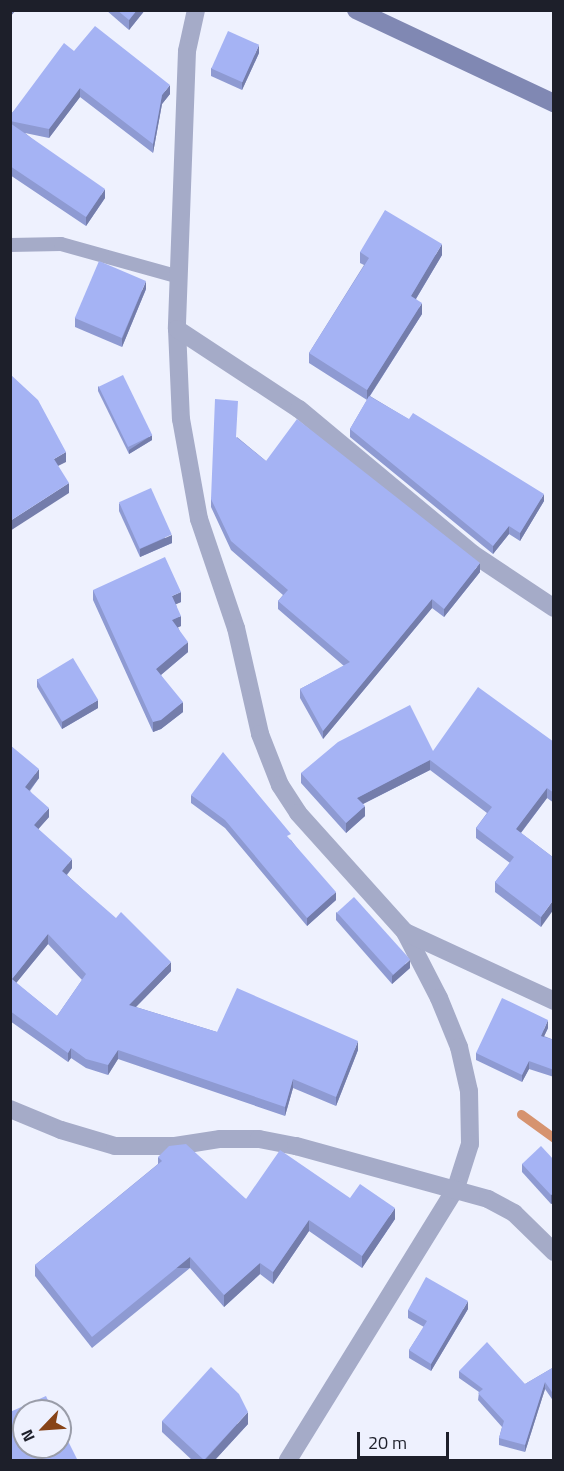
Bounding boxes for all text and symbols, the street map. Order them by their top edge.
north arrow [12,1399,72,1459]
scale bar [360,1420,452,1458]
text: N [14,1426,41,1446]
text: 20 m [368,1429,407,1456]

